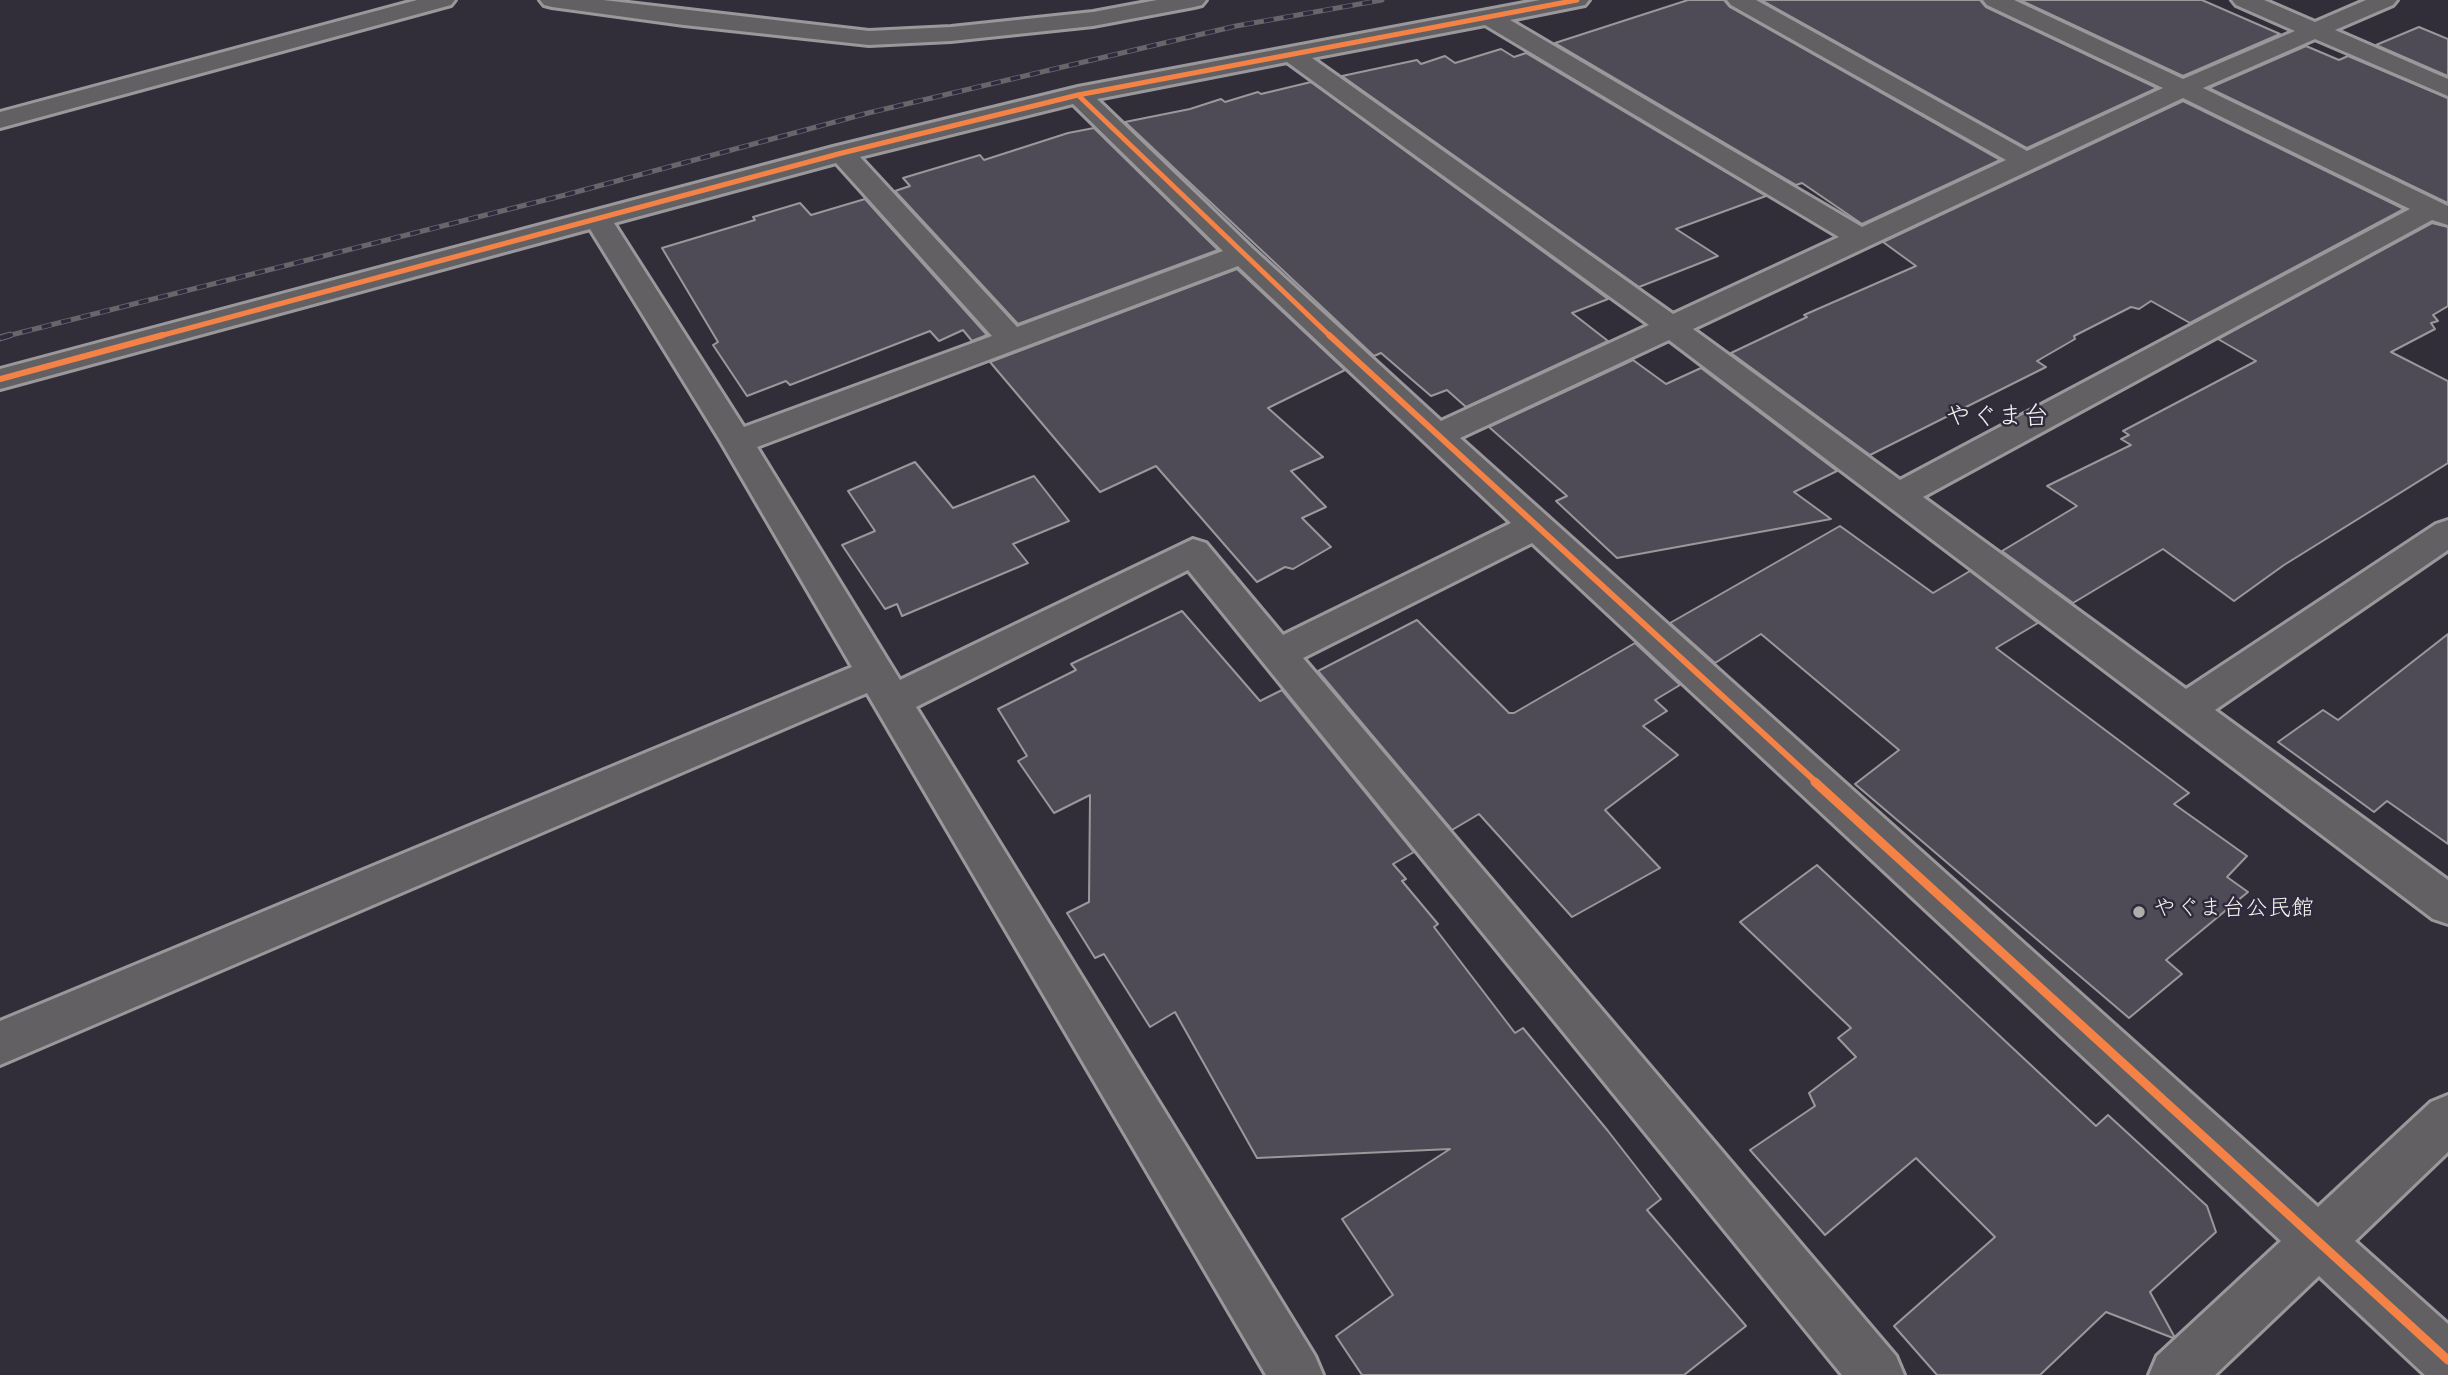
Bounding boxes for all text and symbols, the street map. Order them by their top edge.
district label: やぐま台 [1945,404,2049,436]
place label: やぐま台公民館 [2153,898,2314,926]
marker: やぐま台公民館 [2131,904,2147,920]

